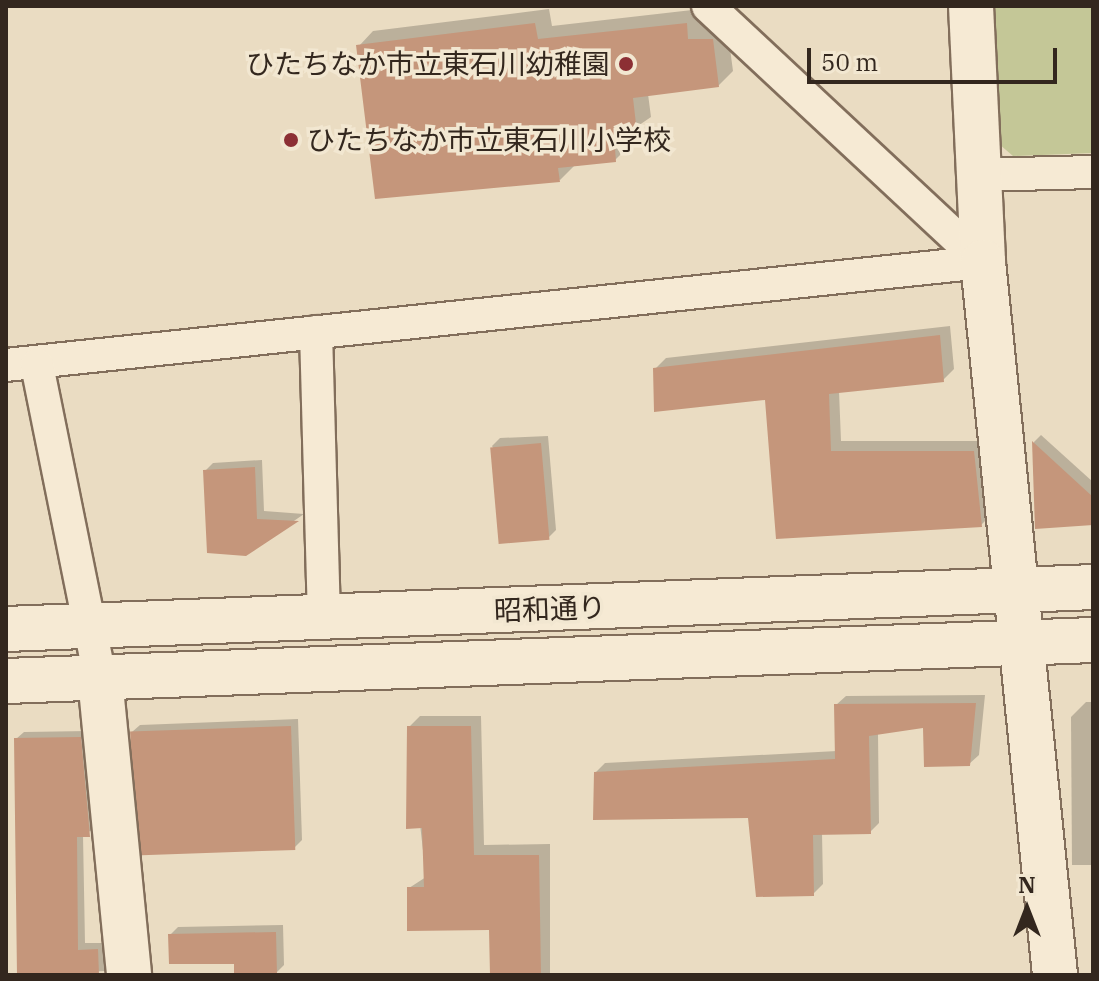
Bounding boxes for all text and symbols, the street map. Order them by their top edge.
scale bar [811,32,1061,82]
text: 50 m [821,46,878,78]
place label: ひたちなか市立東石川幼稚園 [246,47,610,81]
marker: ひたちなか市立東石川幼稚園 [617,55,635,73]
place label: ひたちなか市立東石川小学校 [307,123,671,157]
marker: ひたちなか市立東石川小学校 [282,131,300,149]
street label: 昭和通り [493,590,607,628]
north arrow [987,869,1067,949]
text: N [1018,870,1036,899]

